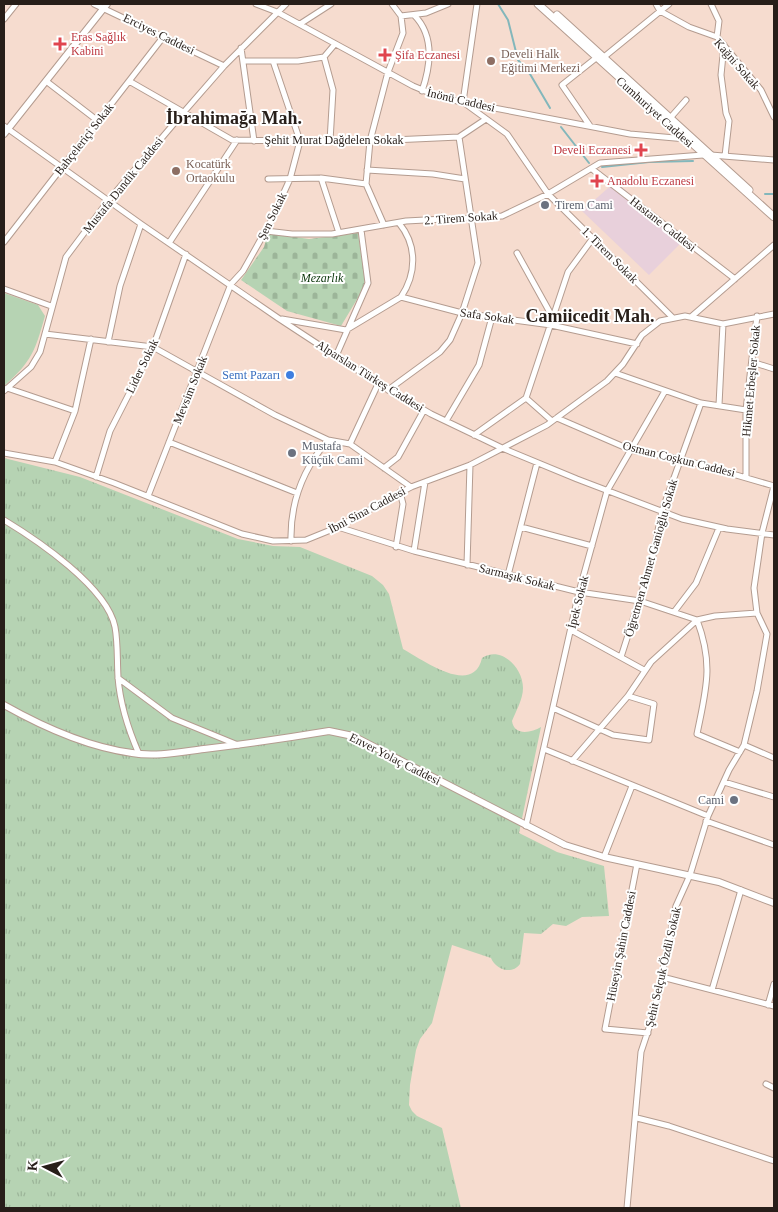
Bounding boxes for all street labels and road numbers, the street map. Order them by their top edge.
street label: Erciyes Caddesi [121,11,198,58]
street label: Kağni Sokak [711,36,763,92]
street label: Cumhuriyet Caddesi [614,74,697,151]
street label: İnönü Caddesi [425,85,497,115]
street label: Bahçeleriçi Sokak [52,100,116,178]
street label: Şehit Murat Dağdelen Sokak [265,133,403,147]
street label: Mustafa Dandik Caddesi [80,134,166,236]
street label: Şen Sokak [255,190,289,242]
street label: Hastane Caddesi [627,194,699,255]
street label: 2. Tirem Sokak [424,208,498,228]
street label: 1. Tirem Sokak [579,224,641,286]
street label: Safa Sokak [459,305,515,327]
street label: Hikmet Erbeşler Sokak [739,325,763,437]
street label: Lider Sokak [123,336,161,396]
street label: Alparslan Türkeş Caddesi [314,337,427,415]
street label: Mevsim Sokak [170,354,210,426]
street label: Osman Coşkun Caddesi [621,438,737,480]
street label: Öğretmen Ahmet Ganioğlu Sokak [622,477,680,639]
street label: İbni Sina Caddesi [326,483,409,536]
street label: Sarmaşık Sokak [478,561,556,593]
street label: İpek Sokak [565,574,591,630]
street label: Enver Yolaç Caddesi [347,730,443,788]
street label: Hüseyin Şahin Caddesi [603,889,639,1002]
street label: Şehit Selçuk Özdil Sokak [642,906,684,1028]

